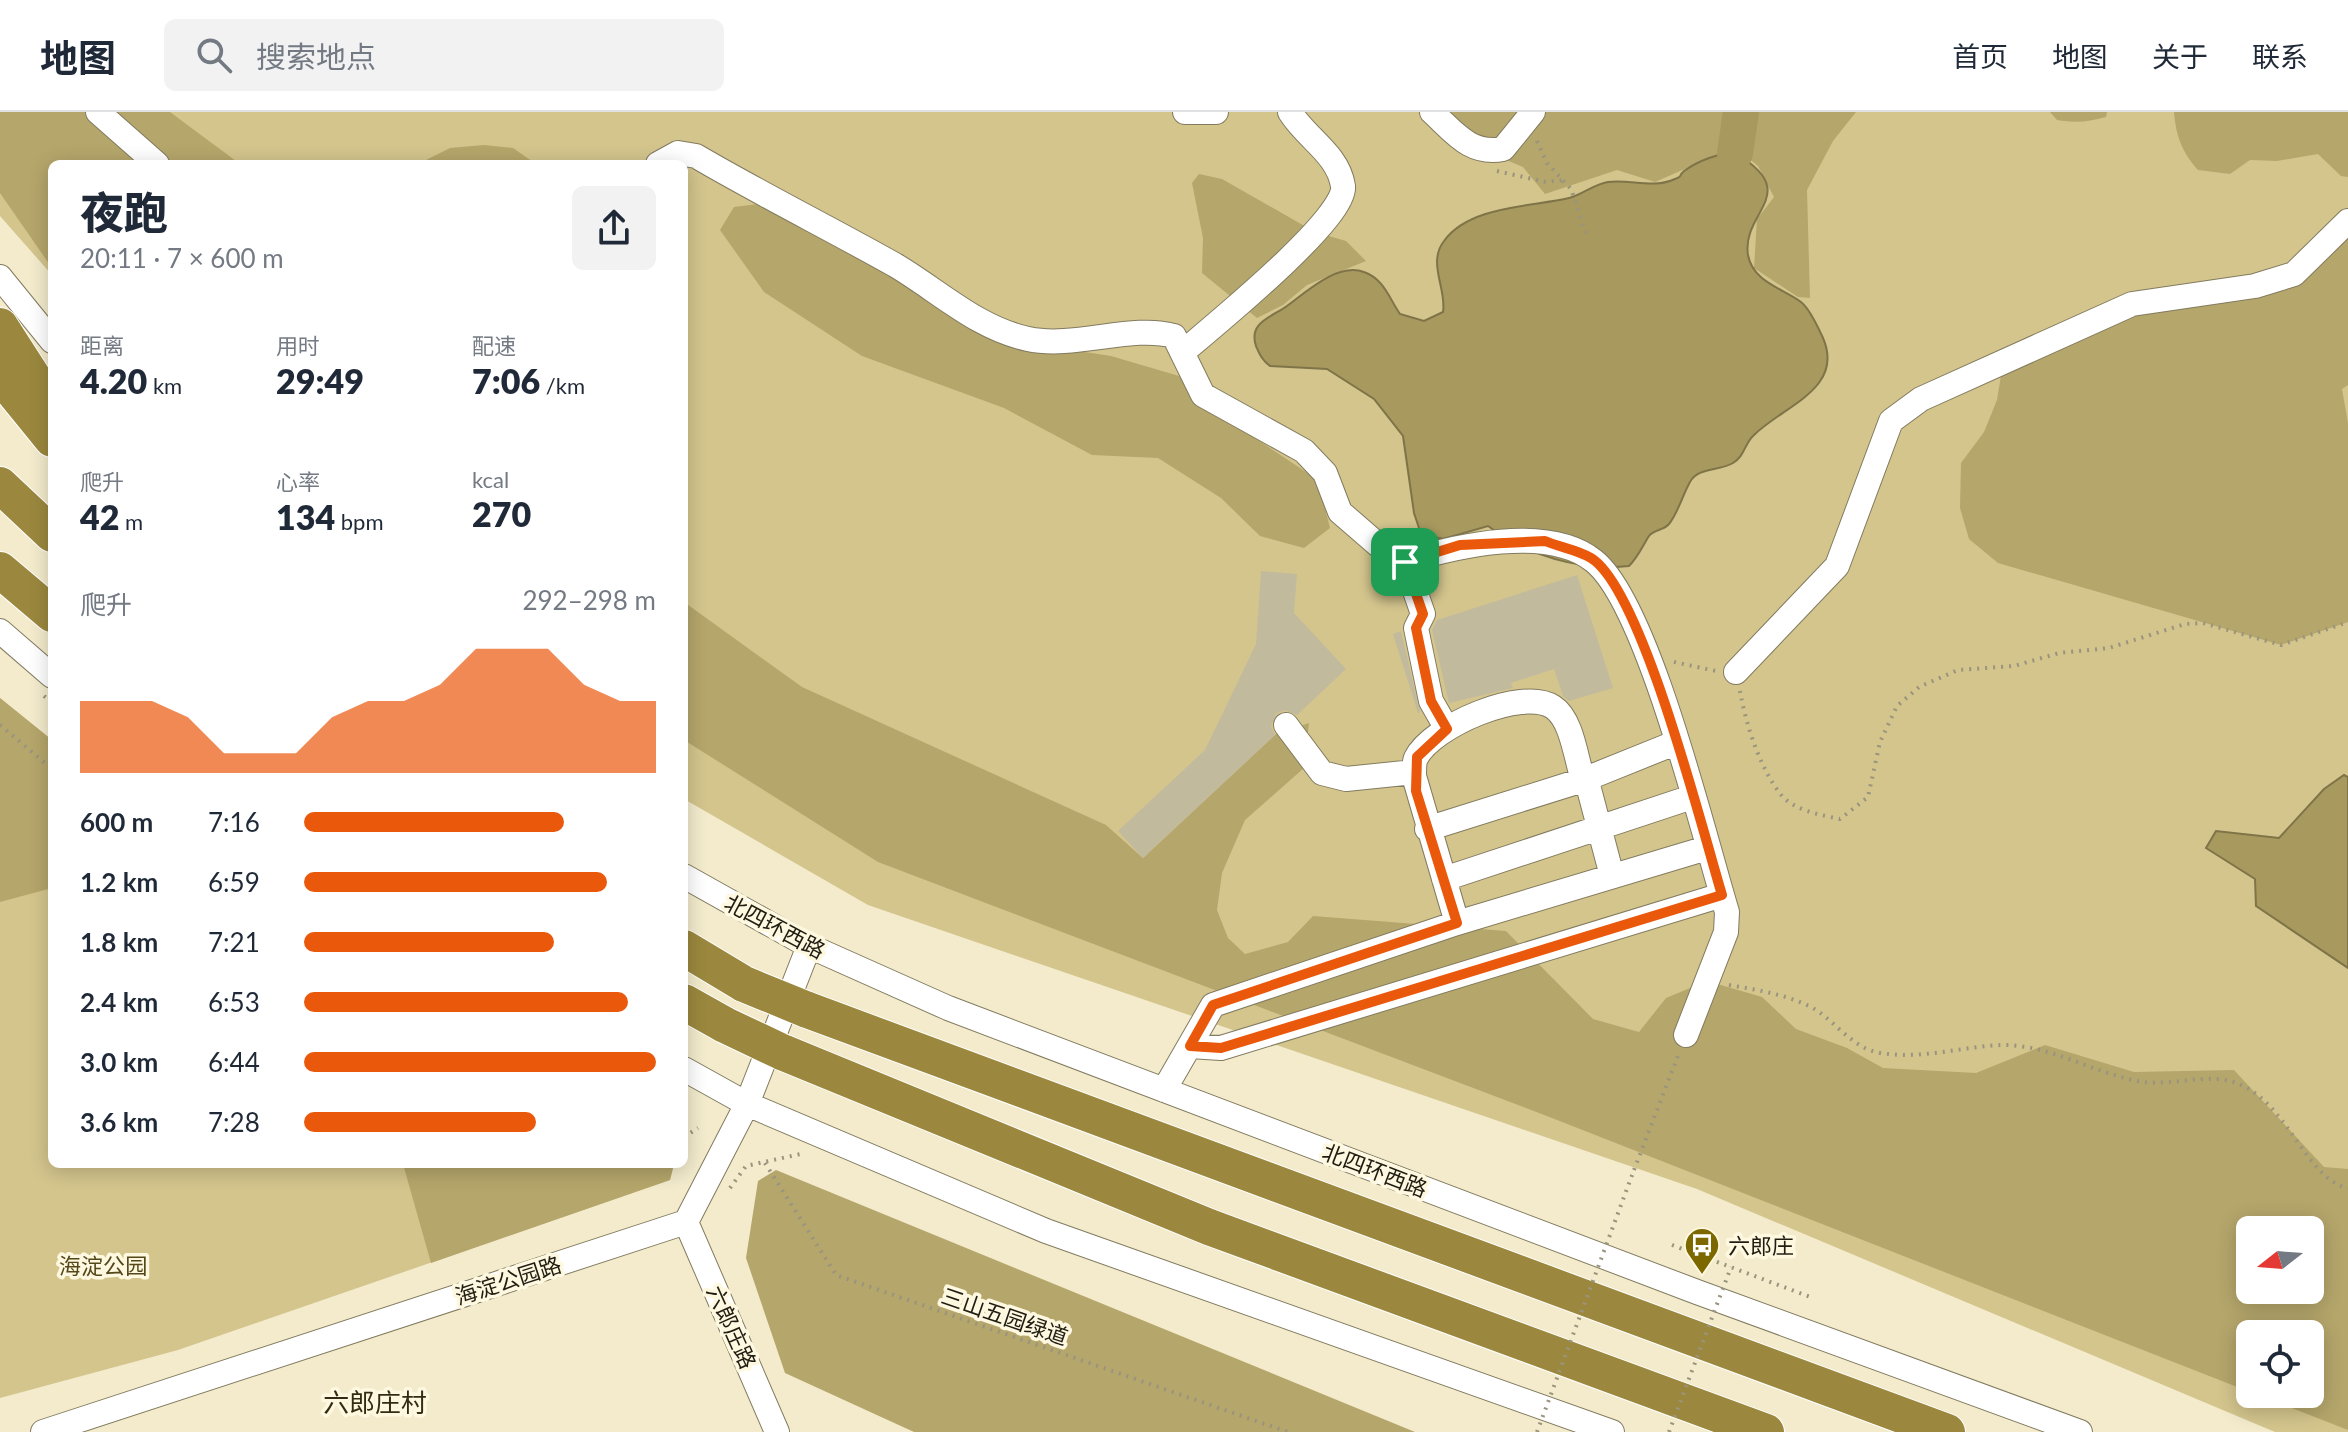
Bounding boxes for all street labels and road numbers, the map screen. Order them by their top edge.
street label: 北四环西路 [720,888,830,964]
street label: 北四环西路 [1319,1138,1431,1202]
street label: 海淀公园路 [452,1250,564,1310]
street label: 六郎庄路 [702,1281,762,1373]
street label: 三山五园绿道 [938,1282,1072,1350]

